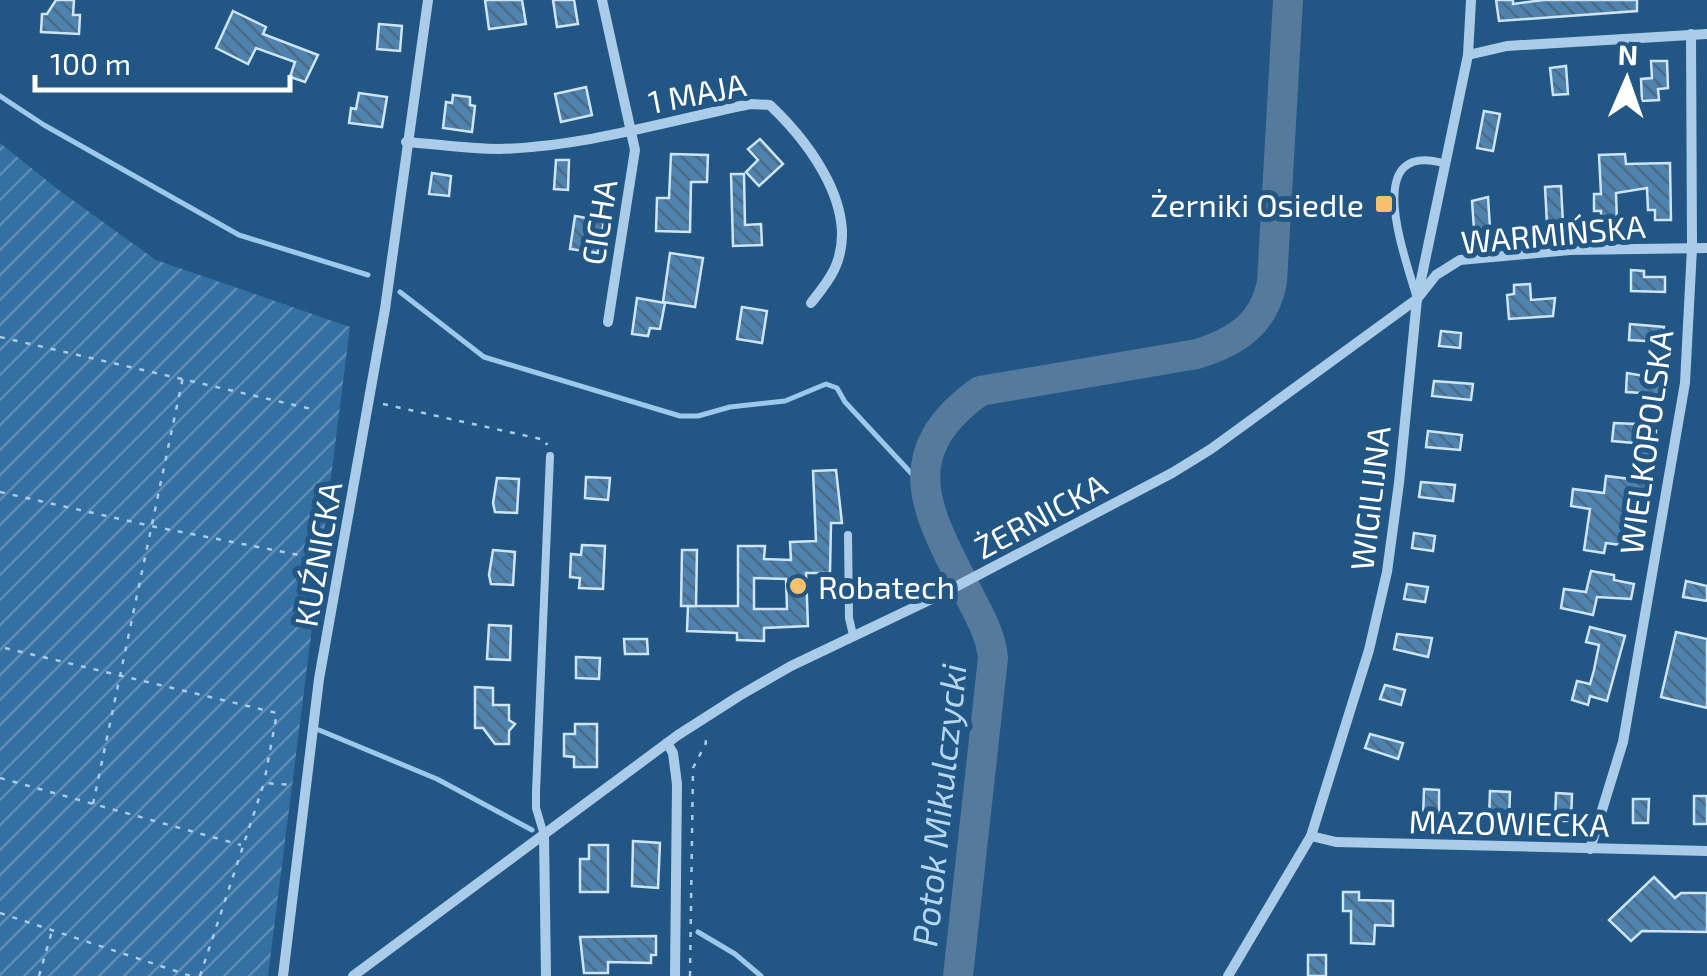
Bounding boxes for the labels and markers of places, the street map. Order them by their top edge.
place label: Żerniki Osiedle [1150,185,1364,223]
marker: Żerniki Osiedle [1373,193,1395,215]
place label: Robatech [818,567,955,605]
marker: Robatech [787,575,809,597]

